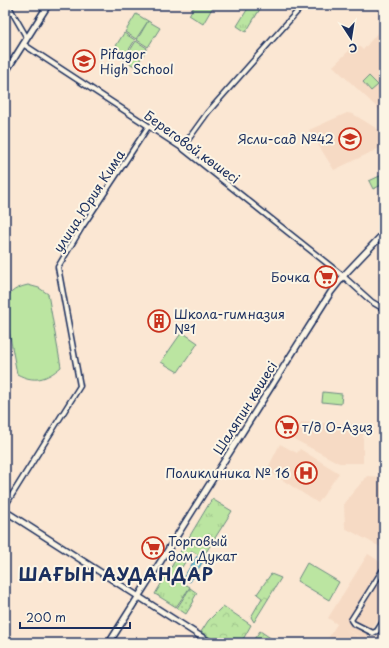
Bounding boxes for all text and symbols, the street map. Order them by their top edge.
north arrow [331,18,371,58]
text: С [347,39,359,57]
place label: Pifagor High School [100,44,173,78]
school or university icon: Pifagor High School [71,48,97,74]
street label: Береговой көшесі [141,105,244,188]
school or university icon: Ясли-сад №42 [337,126,363,152]
place label: Ясли-сад №42 [238,129,334,148]
street label: улица Юрия Кима [48,145,129,256]
supermarket icon: Бочка [313,264,339,290]
place label: Бочка [271,267,311,286]
place label: Школа-гимназия №1 [174,304,285,338]
building icon: Школа-гимназия №1 [146,308,172,334]
street label: Шаляпин көшесі [208,357,281,458]
supermarket icon: т/д О-Азиз [274,414,300,440]
place label: т/д О-Азиз [302,417,373,436]
hospital icon: Поликлиника № 16 [293,460,319,486]
place label: Поликлиника № 16 [165,463,290,482]
place label: Торговый дом Дукат [168,531,237,565]
supermarket icon: Торговый дом Дукат [140,535,166,561]
district label: ШАҒЫН АУДАНДАР [18,561,214,587]
scale bar [20,604,130,630]
text: 200 m [26,608,66,626]

